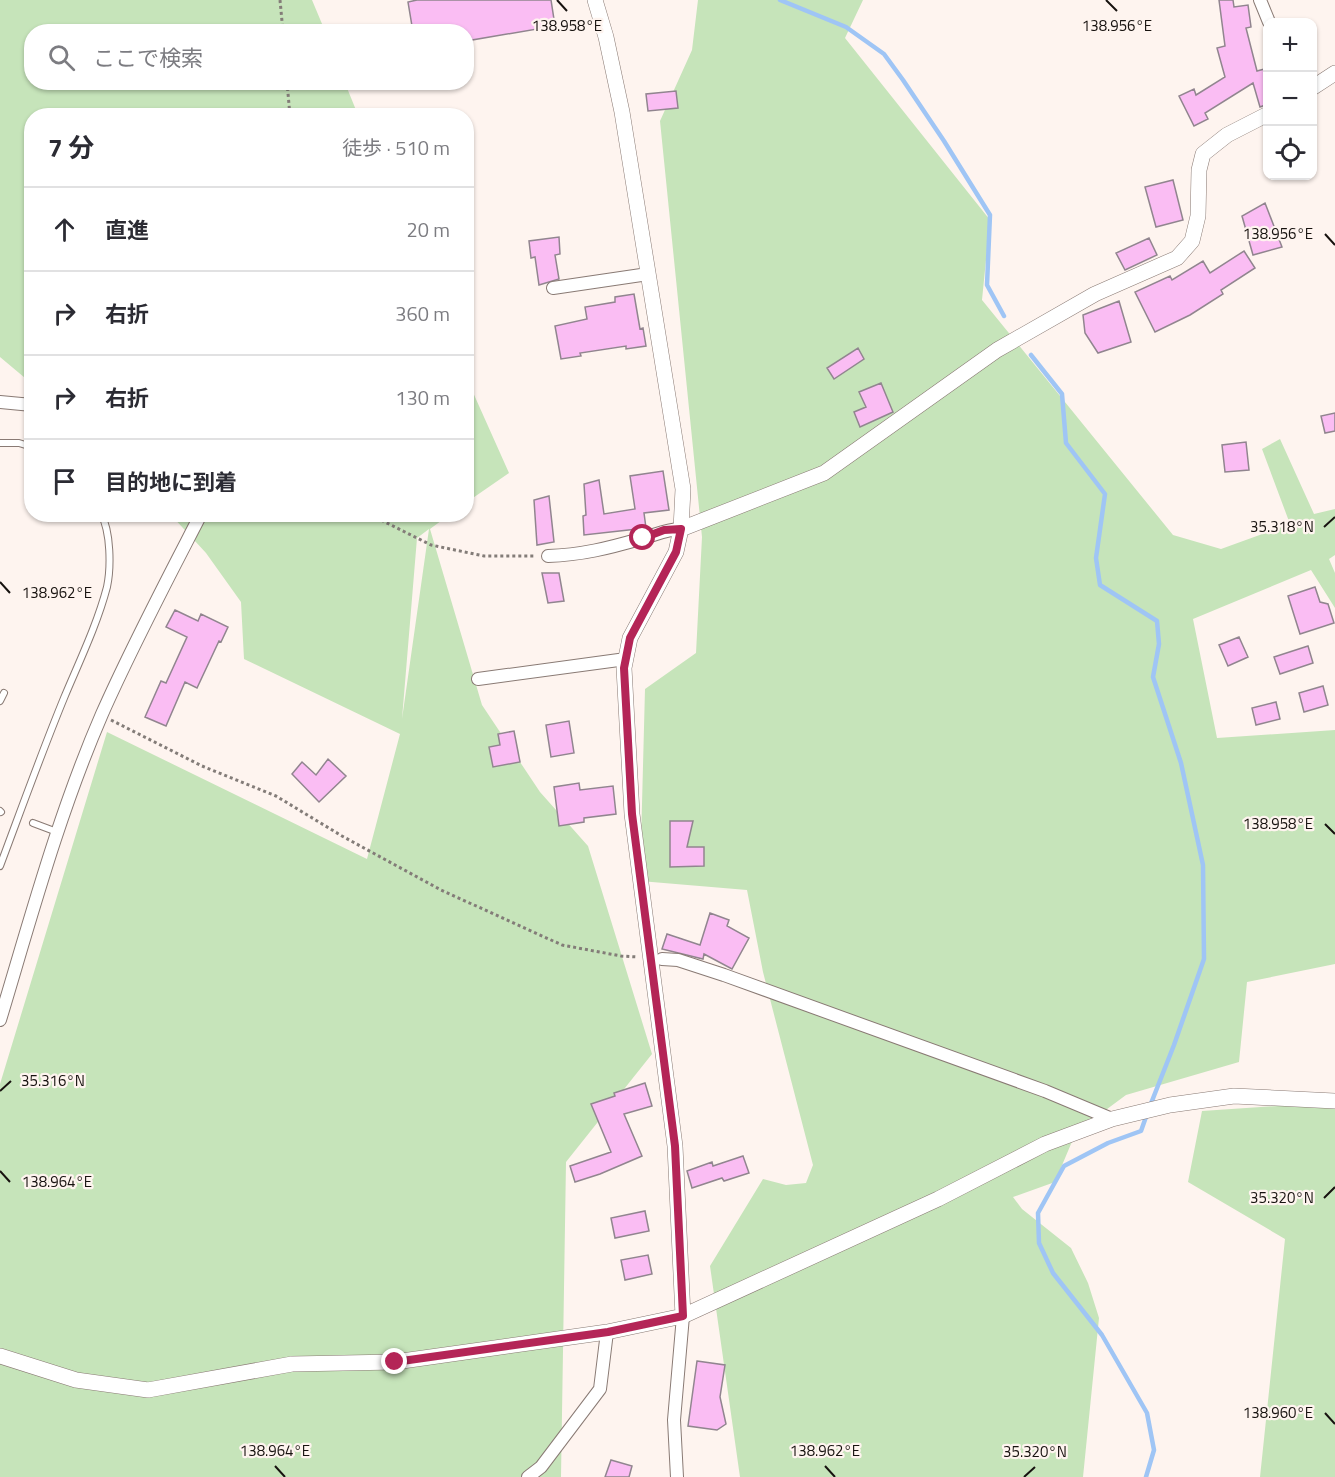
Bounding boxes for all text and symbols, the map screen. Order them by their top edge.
text: 138.958°E [532,14,602,37]
text: 138.956°E [1082,14,1152,37]
map controls [1263,18,1317,180]
button: + [1263,18,1317,72]
search box [24,24,474,90]
icon: search [45,41,78,74]
text: ここで検索 [93,41,203,75]
button: − [1263,72,1317,126]
button: locate [1263,126,1317,180]
text: 7 分 [48,128,94,167]
text: 徒歩 · 510 m [342,132,450,163]
icon: ahead [48,213,81,246]
text: 直進 [105,213,149,247]
text: 20 m [406,214,450,245]
text: 138.956°E [1243,222,1313,245]
icon: right [48,297,81,330]
text: 右折 [105,297,149,331]
text: 360 m [395,298,450,329]
icon: right [48,381,81,414]
text: 右折 [105,381,149,415]
text: 130 m [395,382,450,413]
icon: arrive [48,465,81,498]
text: 目的地に到着 [105,465,237,499]
text: 35.318°N [1250,515,1314,538]
route start [629,524,655,550]
text: 138.962°E [22,581,92,604]
text: 138.958°E [1243,812,1313,835]
text: 35.316°N [21,1069,85,1092]
text: 138.964°E [22,1170,92,1193]
text: 35.320°N [1250,1186,1314,1209]
route end [381,1348,407,1374]
text: 138.960°E [1243,1401,1313,1424]
text: 138.964°E [240,1439,310,1462]
text: 138.962°E [790,1439,860,1462]
text: 35.320°N [1003,1440,1067,1463]

